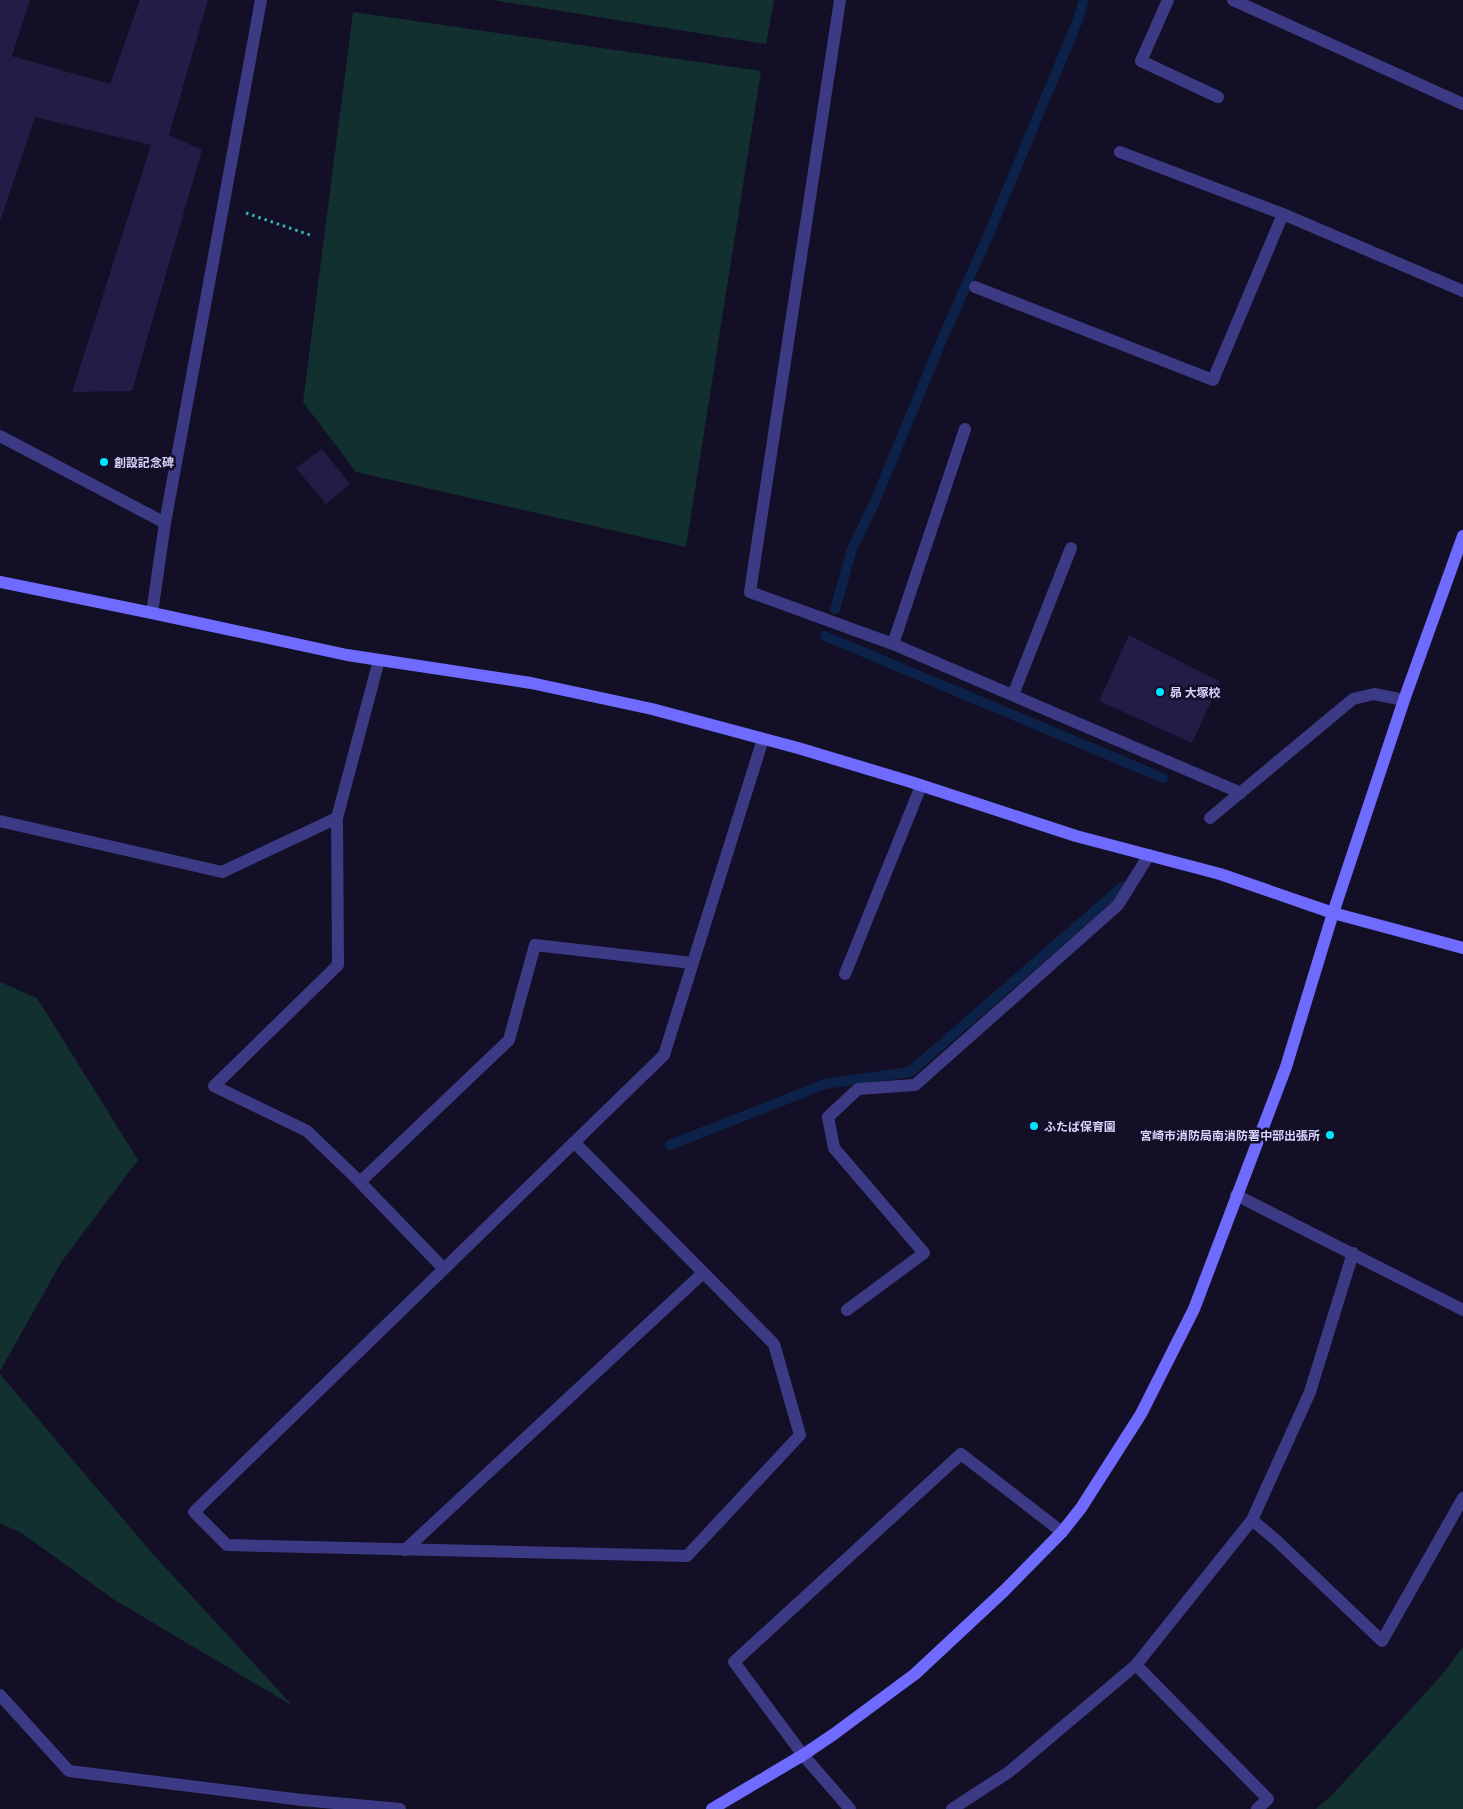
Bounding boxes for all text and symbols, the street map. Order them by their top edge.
place label: 創設記念碑 [114,455,174,469]
marker: 創設記念碑 [98,456,110,468]
place label: 昴 大塚校 [1170,685,1220,699]
marker: 昴 大塚校 [1154,686,1166,698]
place label: ふたば保育園 [1044,1119,1116,1133]
marker: ふたば保育園 [1028,1120,1040,1132]
place label: 宮崎市消防局南消防署中部出張所 [1140,1128,1320,1142]
marker: 宮崎市消防局南消防署中部出張所 [1324,1129,1336,1141]

